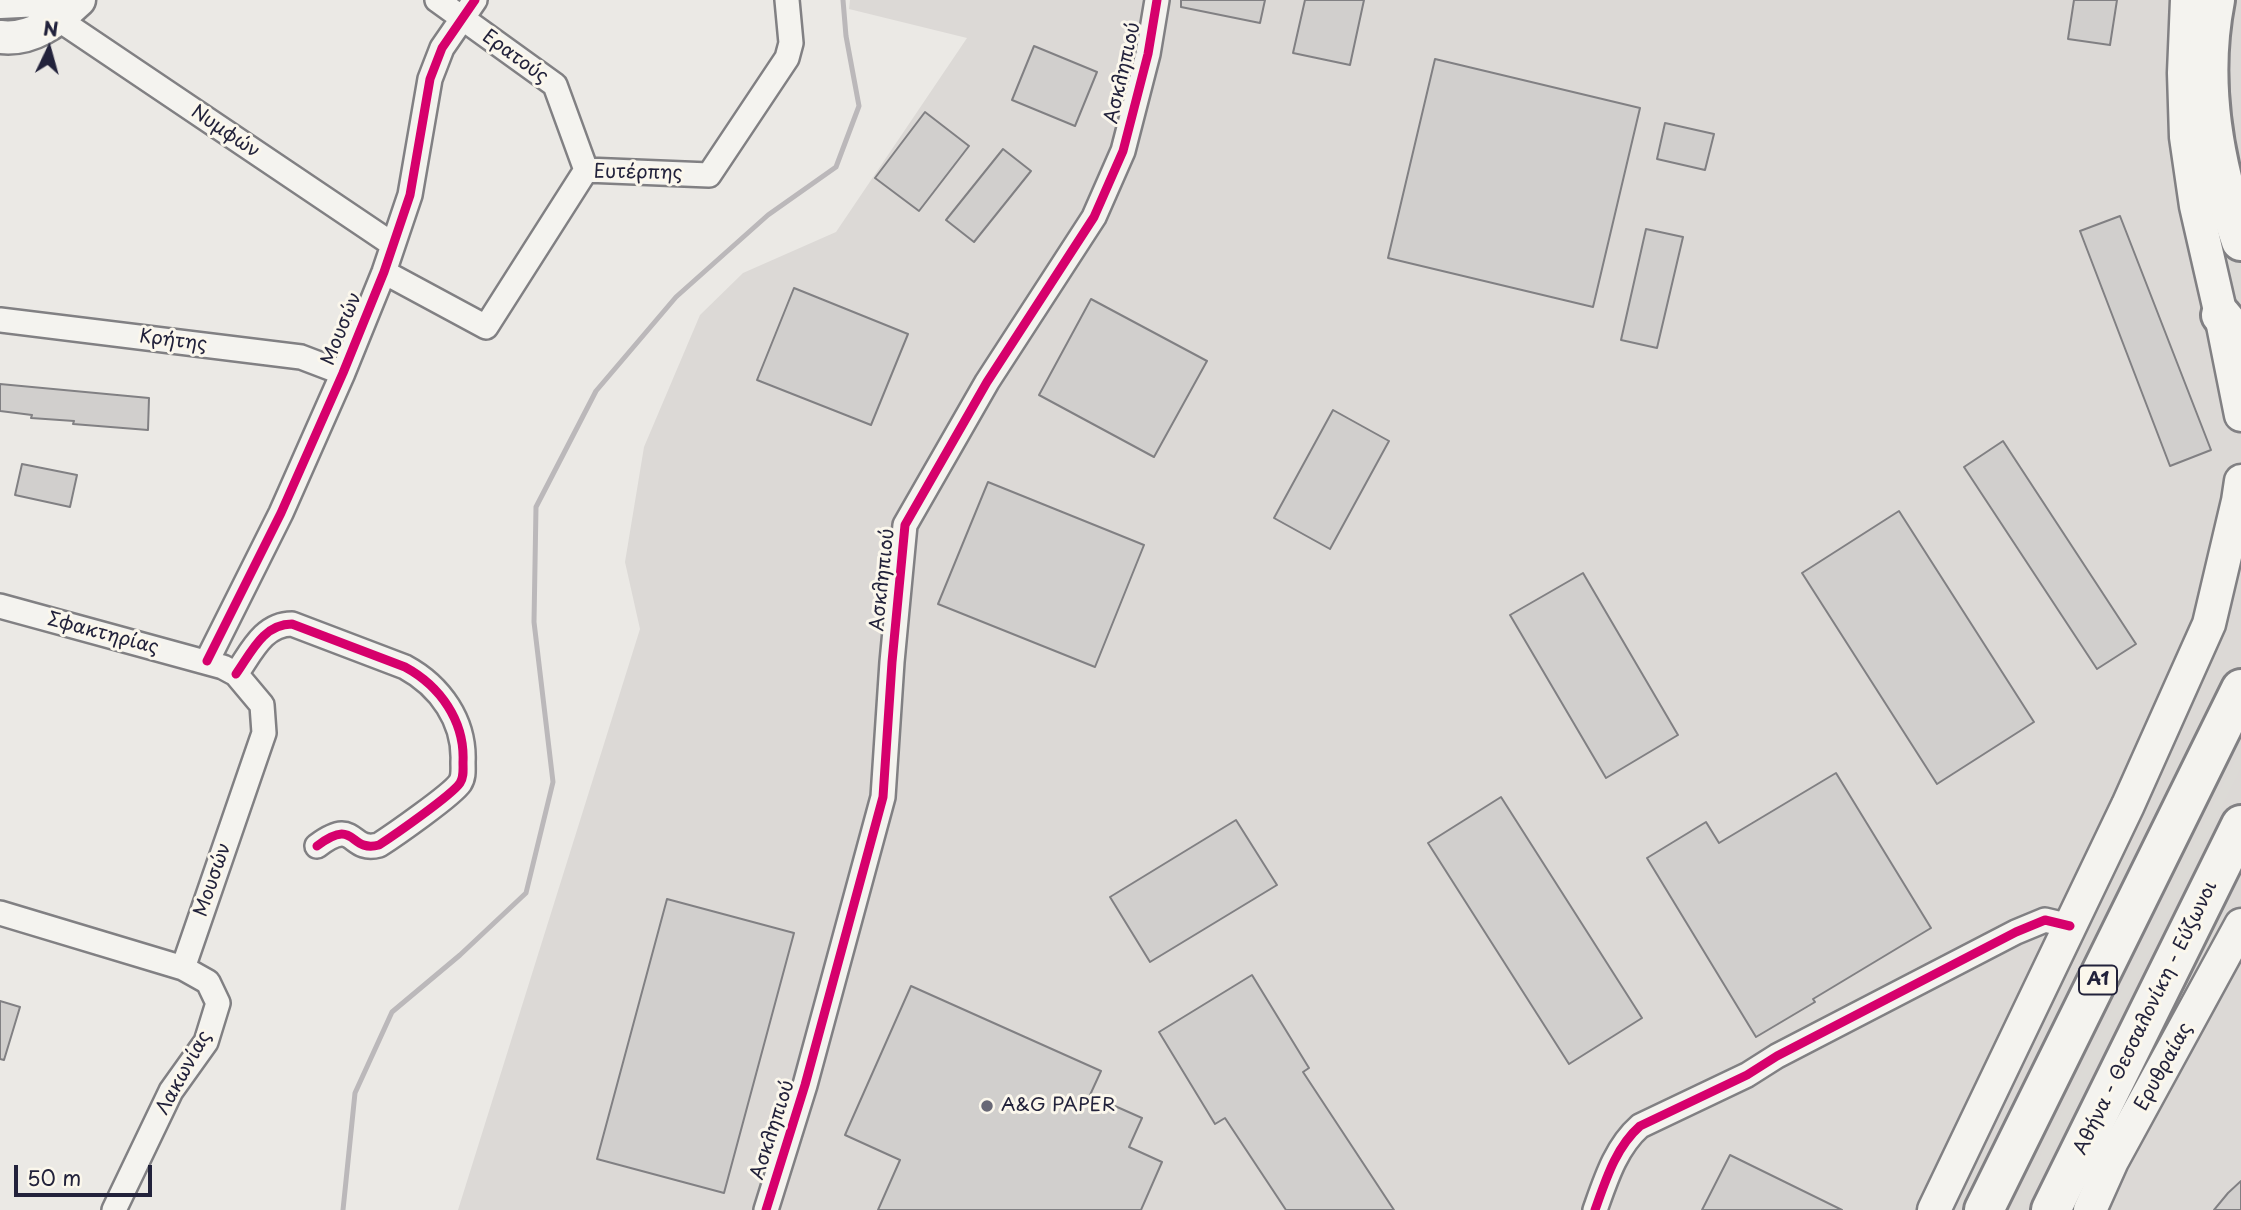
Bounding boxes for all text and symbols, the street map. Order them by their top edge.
text: N [42,13,60,43]
north arrow [14,14,84,84]
street label: Ασκληπιού [1100,20,1146,126]
street label: Ερατούς [478,26,552,88]
street label: Νυμφών [186,101,264,163]
street label: Ευτέρπης [593,161,683,185]
street label: Μουσών [317,289,367,369]
street label: Κρήτης [138,326,208,356]
street label: Ασκληπιού [866,528,900,632]
street label: Σφακτηρίας [45,608,161,660]
street label: Μουσών [190,840,236,920]
street label: Αθήνα - Θεσσαλονίκη - Εύζωνοι [2070,877,2222,1159]
road number: Α1 [2079,965,2117,995]
street label: Ερυθραίας [2131,1019,2197,1115]
street label: Λακωνίας [152,1027,216,1119]
street label: Ασκληπιού [746,1077,800,1183]
place label: A&G PAPER [1001,1095,1115,1117]
marker: A&G PAPER [979,1098,995,1114]
scale bar [18,1150,156,1194]
text: 50 m [27,1161,81,1193]

